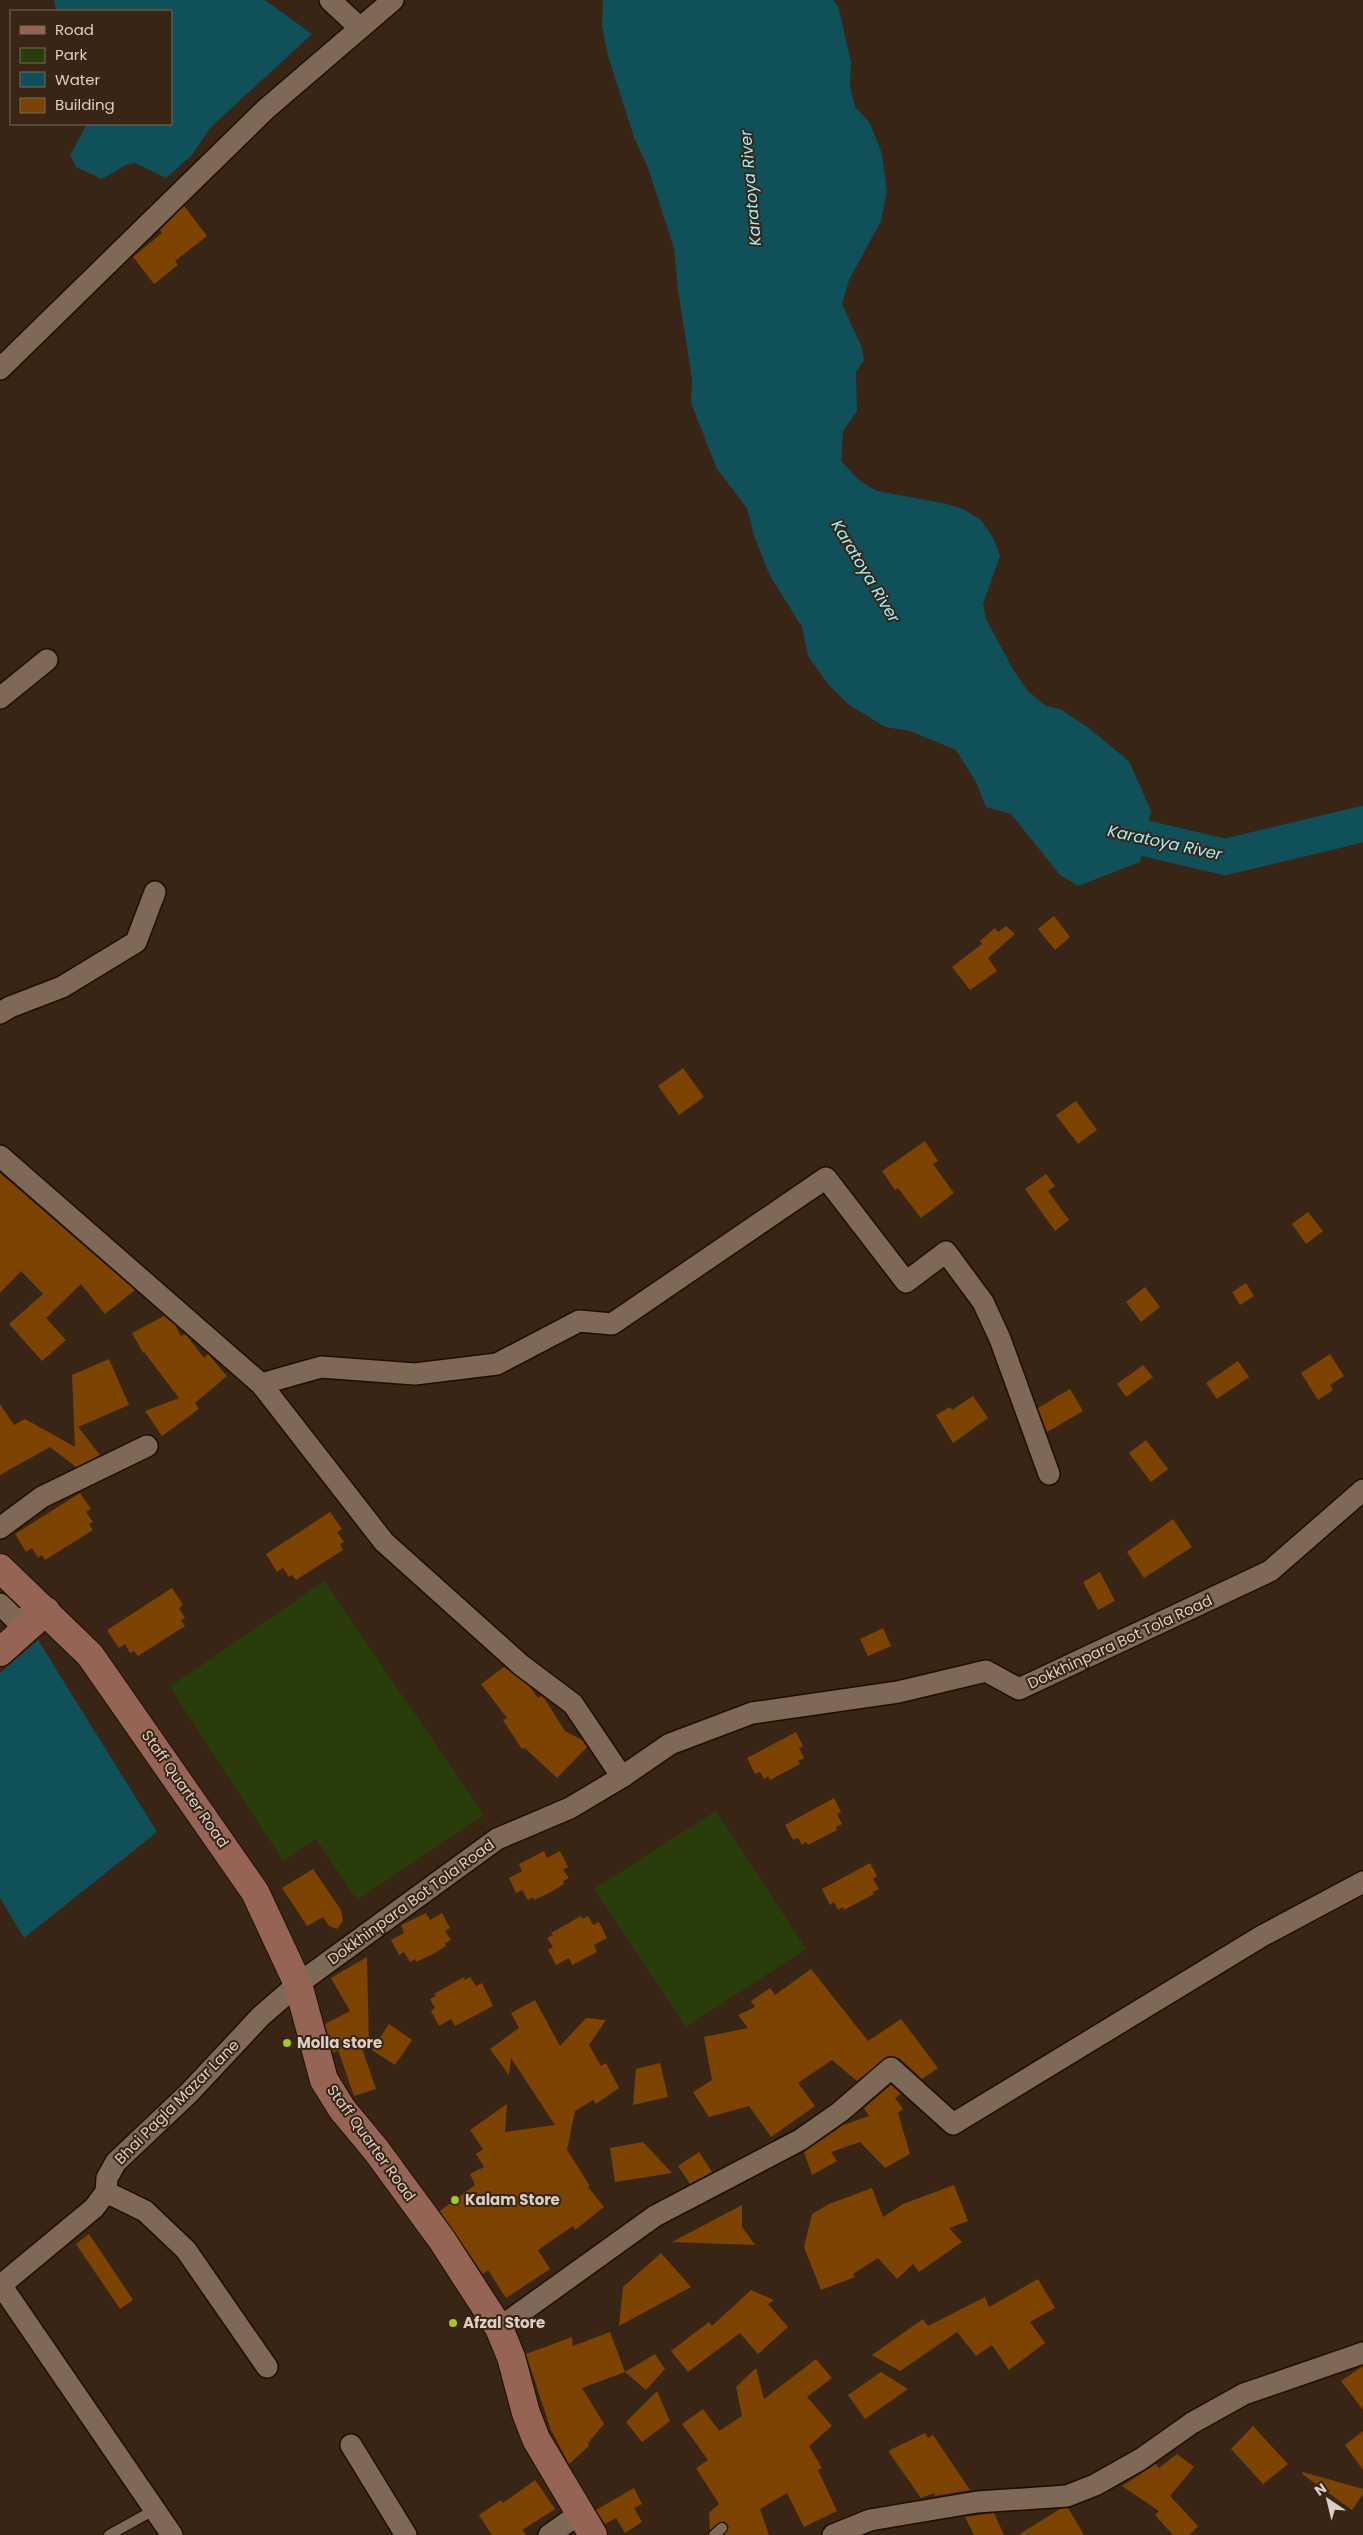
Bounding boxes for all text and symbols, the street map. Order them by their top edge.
legend [10,10,172,125]
text: Road [55,19,94,40]
text: Park [55,44,87,65]
text: Water [55,69,101,90]
text: Building [55,94,115,115]
water label: Karatoya River [734,128,767,247]
water label: Karatoya River [826,515,906,628]
water label: Karatoya River [1106,819,1225,866]
street label: Dokkhinpara Bot Tola Road [1024,1589,1215,1694]
street label: Staff Quarter Road [137,1726,234,1852]
street label: Dokkhinpara Bot Tola Road [323,1834,498,1969]
place label: Molla store [297,2032,382,2053]
street label: Bhai Pagla Mazar Lane [110,2035,244,2169]
marker: Molla store [281,2037,293,2049]
street label: Staff Quarter Road [322,2080,421,2205]
place label: Kalam Store [465,2189,560,2210]
marker: Kalam Store [449,2194,461,2206]
place label: Afzal Store [463,2312,545,2333]
marker: Afzal Store [447,2317,459,2329]
north arrow [1303,2475,1353,2525]
text: N [1310,2478,1331,2501]

